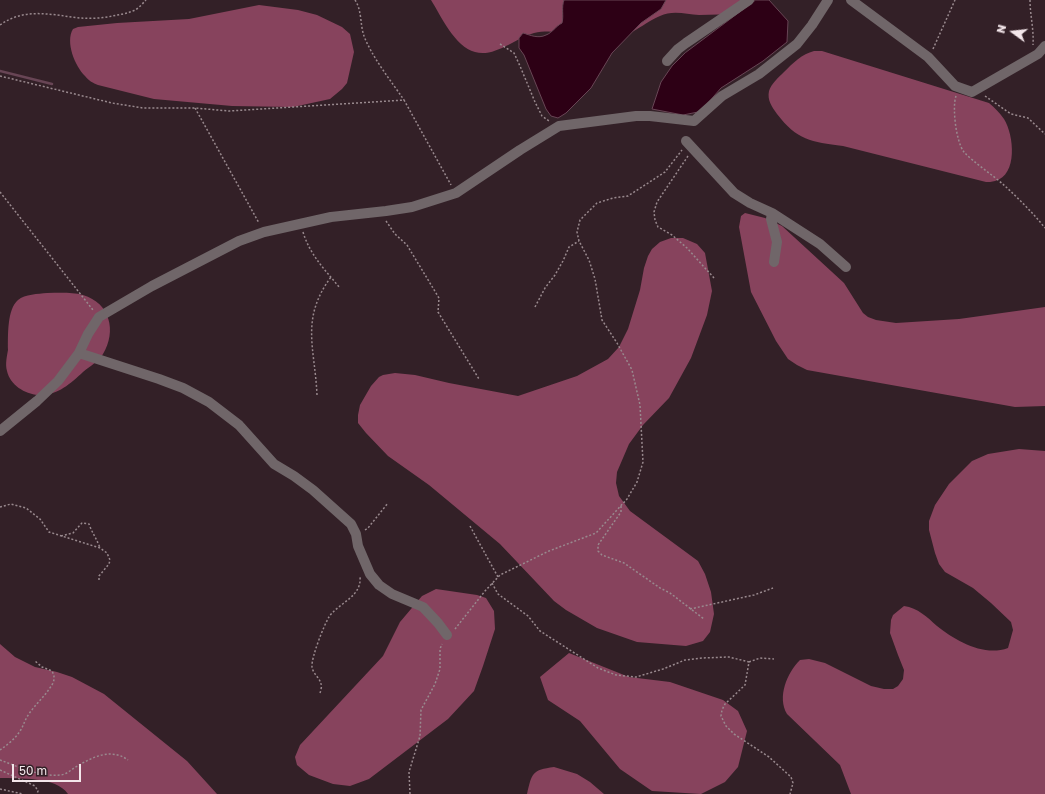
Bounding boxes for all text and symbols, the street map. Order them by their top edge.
north arrow [993,12,1033,52]
text: N [994,23,1008,34]
scale bar [14,756,83,782]
text: 50 m [19,763,47,778]

